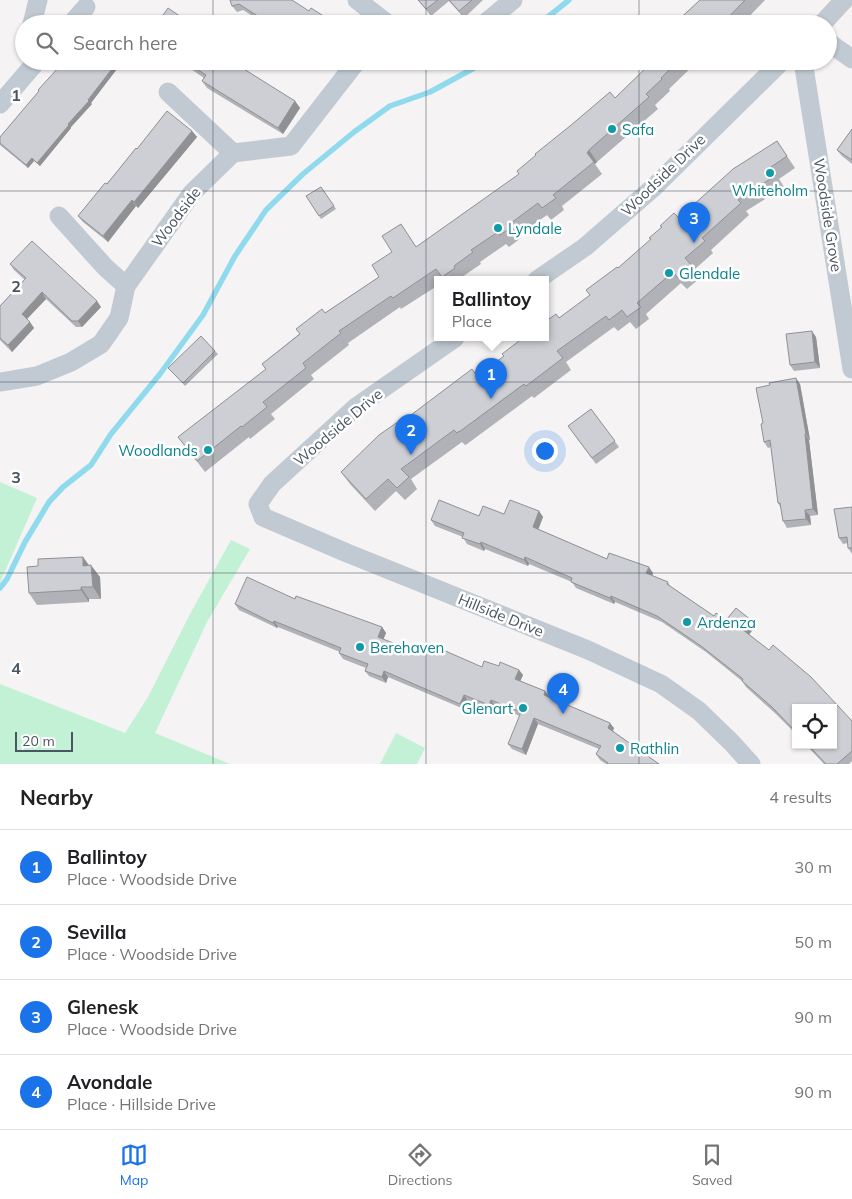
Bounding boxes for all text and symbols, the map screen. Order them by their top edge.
search box [15,15,837,70]
icon: search [33,29,61,57]
text: Search here [73,31,177,55]
text: 1 [11,85,21,105]
place label: Safa [622,120,654,139]
marker: Safa [606,123,618,135]
street label: Woodside Drive [617,130,709,220]
street label: Woodside Grove [810,157,846,273]
marker: Whiteholm [764,167,776,179]
place label: Whiteholm [732,181,808,200]
street label: Woodside [147,183,205,251]
pin: 3 [678,202,710,243]
place label: Lyndale [508,219,562,238]
marker: Lyndale [492,222,504,234]
place label: Glendale [679,264,740,283]
marker: Glendale [663,267,675,279]
text: 2 [11,276,21,296]
popup [434,276,549,341]
text: Ballintoy [452,287,531,311]
text: Place [452,311,492,331]
pin: 1 [475,358,507,399]
street label: Woodside Drive [290,384,386,470]
pin: 2 [395,414,427,455]
your location [532,438,558,464]
place label: Woodlands [118,441,198,460]
marker: Woodlands [202,444,214,456]
text: 3 [11,467,21,487]
street label: Hillside Drive [455,589,547,641]
place label: Ardenza [697,613,756,632]
marker: Ardenza [681,616,693,628]
place label: Berehaven [370,638,444,657]
marker: Berehaven [354,641,366,653]
text: 4 [11,658,21,678]
pin: 4 [547,673,579,714]
place label: Glenart [461,699,513,718]
marker: Glenart [517,702,529,714]
map controls [792,704,837,749]
button: locate [792,704,837,749]
scale bar [15,729,72,752]
text: 20 m [22,732,55,750]
place label: Rathlin [630,739,679,758]
marker: Rathlin [614,742,626,754]
text: Nearby [20,784,93,810]
text: 4 results [769,787,832,807]
text: Ballintoy [67,845,147,869]
text: 1 [31,857,41,877]
text: 30 m [795,857,832,877]
text: Place · Woodside Drive [67,869,237,889]
text: Sevilla [67,920,127,944]
text: 2 [31,932,41,952]
text: 50 m [795,932,832,952]
text: Place · Woodside Drive [67,944,237,964]
text: Glenesk [67,995,138,1019]
text: 3 [31,1007,41,1027]
text: 90 m [795,1007,832,1027]
text: Place · Woodside Drive [67,1019,237,1039]
text: Avondale [67,1070,153,1094]
text: 4 [31,1082,41,1102]
text: 90 m [795,1082,832,1102]
text: Place · Hillside Drive [67,1094,216,1114]
tab: Map [120,1141,148,1189]
tab: Directions [388,1141,453,1189]
tab: Saved [692,1141,732,1189]

